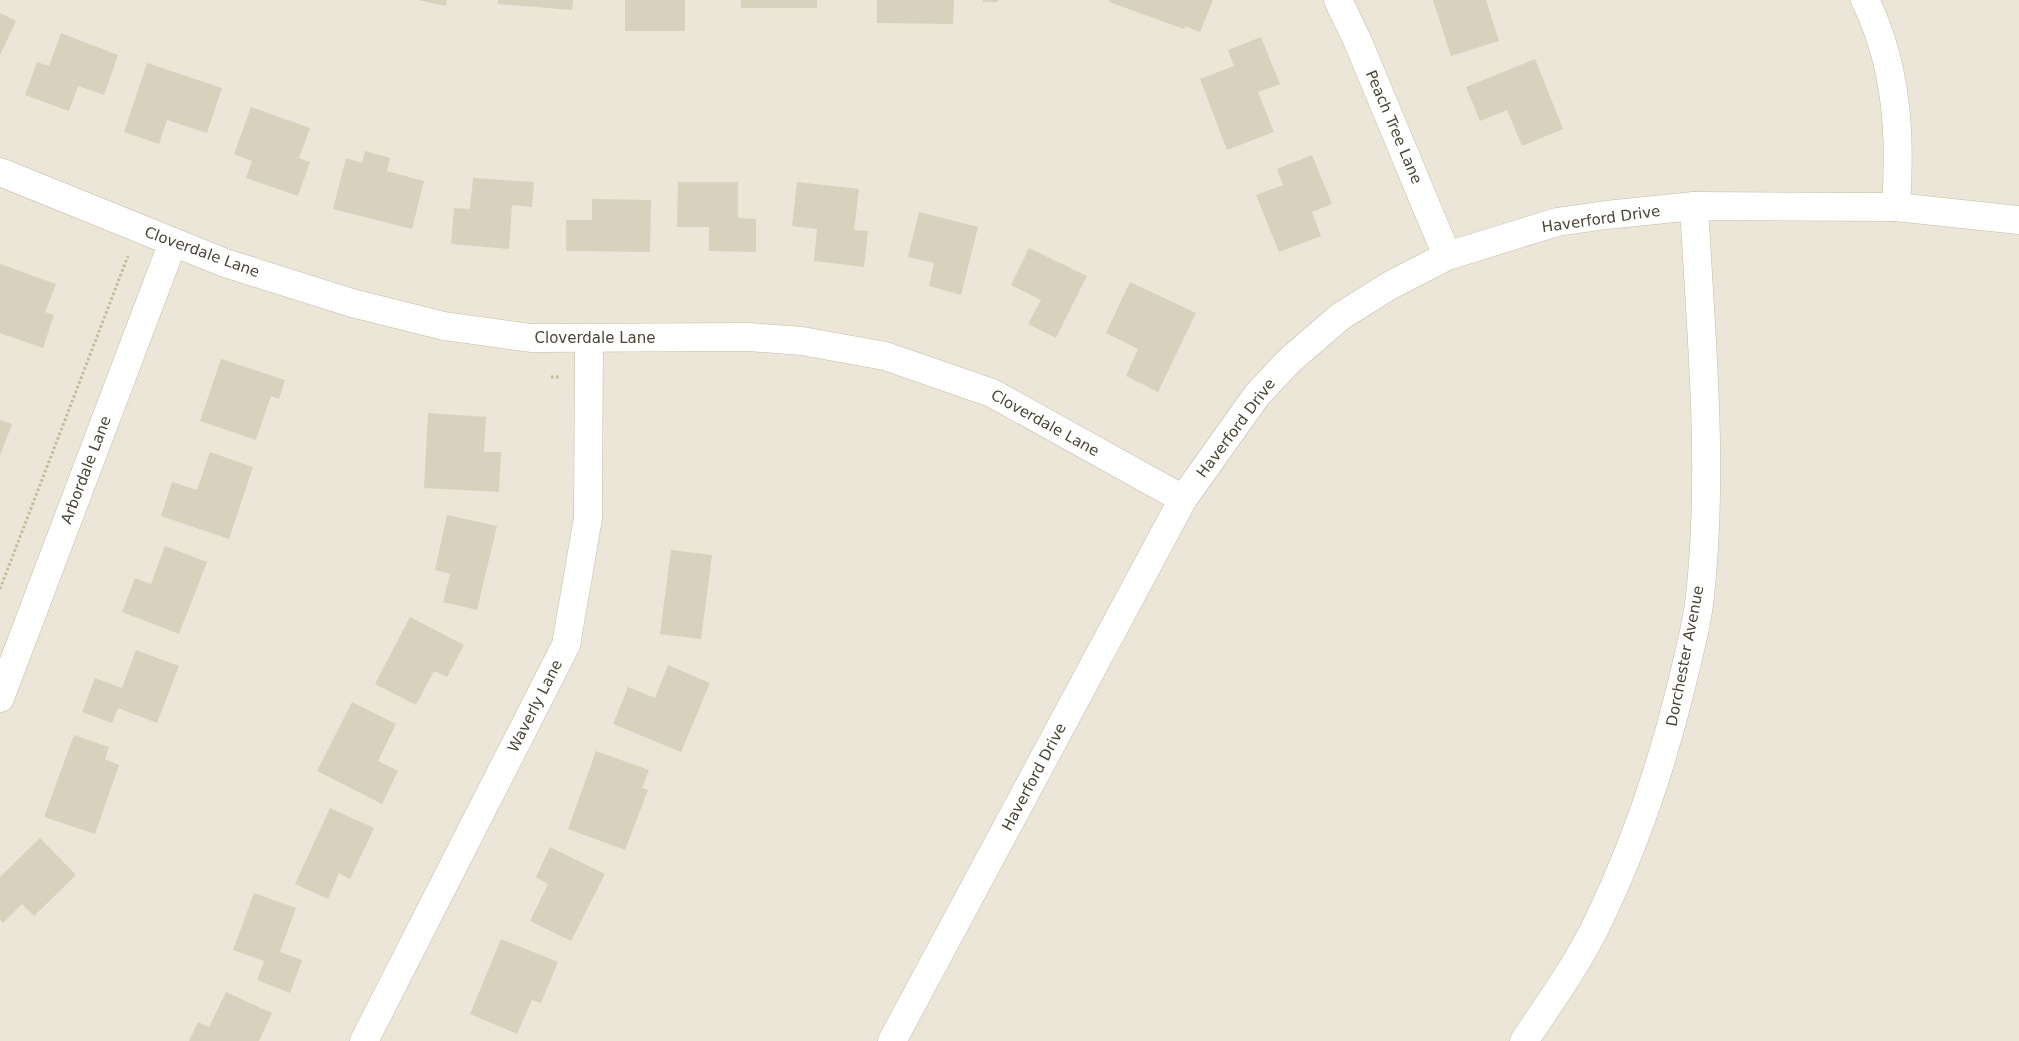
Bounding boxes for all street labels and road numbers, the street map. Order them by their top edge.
street label: Peach Tree Lane [1362,67,1426,187]
street label: Haverford Drive [1541,202,1661,236]
street label: Cloverdale Lane [142,223,262,281]
street label: Cloverdale Lane [535,329,656,347]
street label: Haverford Drive [1193,375,1279,481]
street label: Cloverdale Lane [988,386,1102,460]
street label: Arbordale Lane [57,413,115,527]
street label: Dorchester Avenue [1663,584,1707,728]
street label: Waverly Lane [504,657,566,755]
street label: Haverford Drive [998,720,1070,834]

